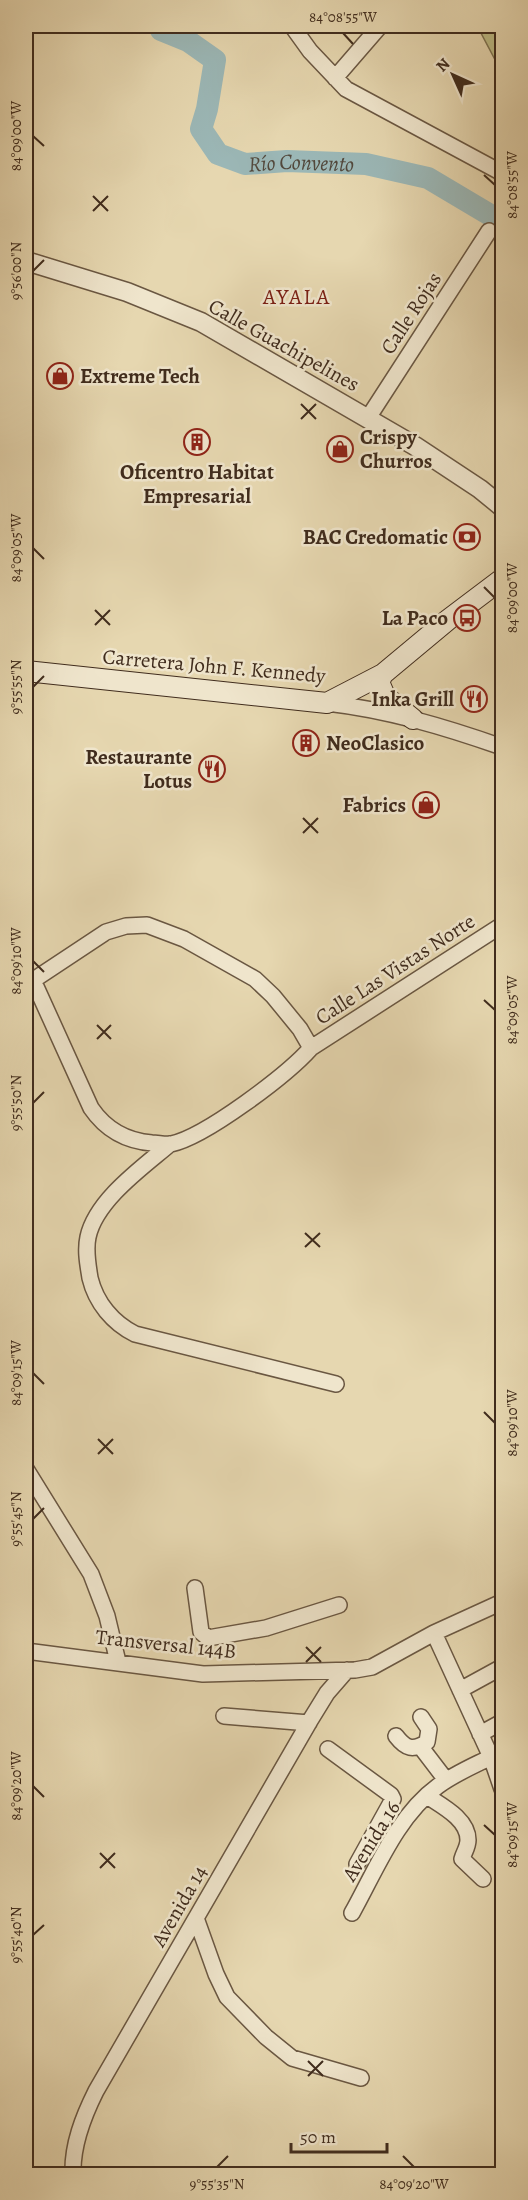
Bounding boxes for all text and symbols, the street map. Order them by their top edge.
text: 84°08'55"W [309,7,377,27]
north arrow [423,45,483,105]
text: N [431,53,455,77]
text: 84°09'00"W [6,101,26,171]
water label: Río Convento [247,147,355,180]
text: 84°08'55"W [502,151,522,219]
text: 9°56'00"N [6,241,26,300]
street label: Calle Rojas [374,266,448,360]
district label: AYALA [262,282,331,312]
street label: Calle Guachipelines [204,292,364,398]
shop icon: Extreme Tech [45,361,75,391]
place label: Extreme Tech [80,362,200,390]
place label: Crispy Churros [360,423,432,475]
building icon: Oficentro Habitat Empresarial [182,427,212,457]
shop icon: Crispy Churros [325,434,355,464]
place label: Oficentro Habitat Empresarial [120,458,274,510]
text: 84°09'05"W [6,514,26,582]
bank icon: BAC Credomatic [452,522,482,552]
place label: BAC Credomatic [303,523,448,551]
text: 84°09'00"W [502,563,522,633]
bus stop icon: La Paco [452,603,482,633]
place label: La Paco [382,604,448,632]
street label: Carretera John F. Kennedy [101,642,327,690]
text: 9°55'55"N [6,659,26,715]
restaurant icon: Inka Grill [459,684,489,714]
place label: Inka Grill [371,685,454,713]
building icon: NeoClasico [291,728,321,758]
place label: NeoClasico [326,729,425,757]
place label: Restaurante Lotus [85,743,192,795]
restaurant icon: Restaurante Lotus [197,754,227,784]
shop icon: Fabrics [411,790,441,820]
place label: Fabrics [342,791,406,819]
street label: Calle Las Vistas Norte [310,907,480,1031]
text: 84°09'10"W [6,927,26,995]
text: 84°09'05"W [502,976,522,1044]
text: 9°55'50"N [6,1074,26,1131]
text: 84°09'15"W [6,1340,26,1406]
text: 84°09'10"W [502,1389,522,1457]
text: 9°55'45"N [6,1491,26,1547]
street label: Transversal 144B [94,1623,238,1665]
text: 84°09'20"W [6,1751,26,1821]
street label: Avenida 16 [335,1795,407,1887]
text: 84°09'15"W [502,1802,522,1868]
street label: Avenida 14 [144,1860,214,1953]
text: 9°55'40"N [6,1906,26,1963]
scale bar [291,2116,387,2154]
text: 50 m [300,2125,336,2149]
text: 9°55'35"N [190,2174,245,2194]
text: 84°09'20"W [379,2174,449,2194]

